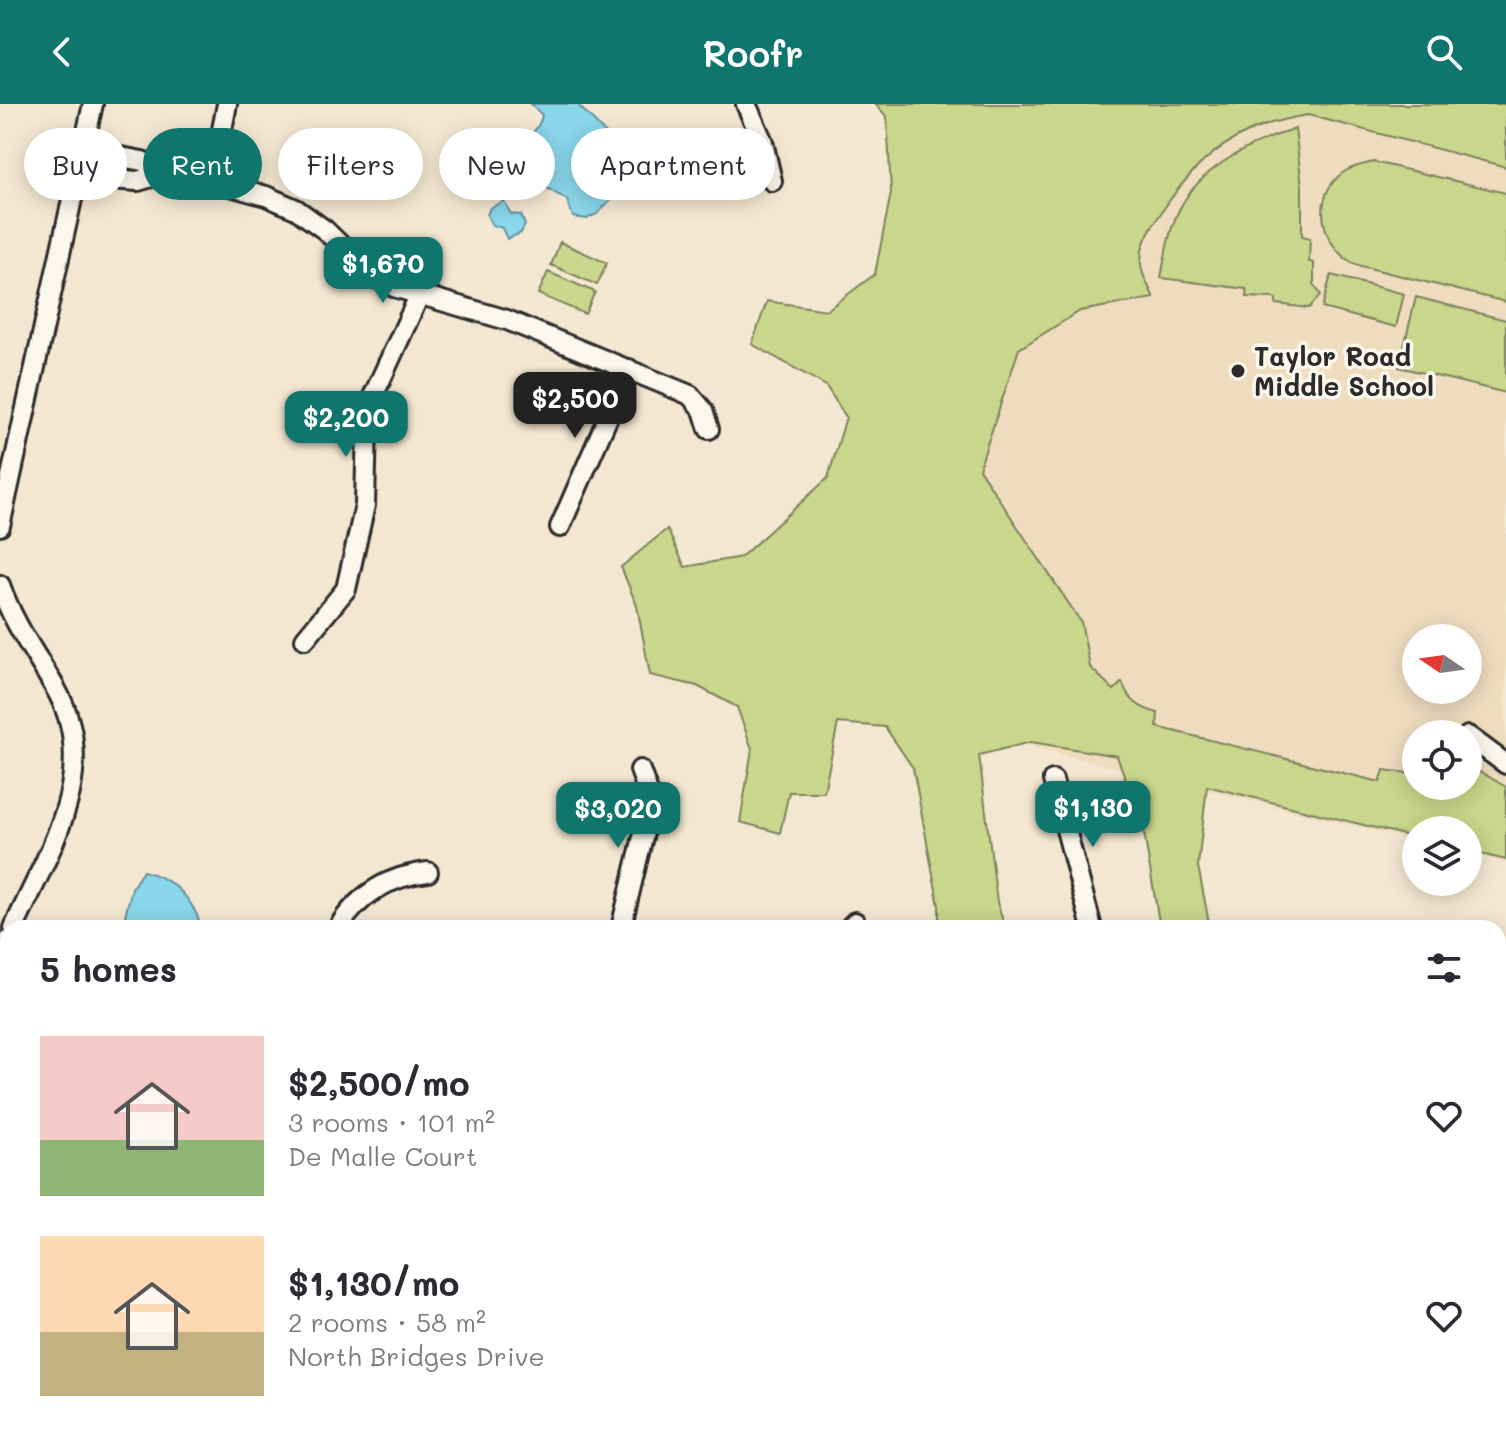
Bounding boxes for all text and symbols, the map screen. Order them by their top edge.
text: Roofr [702,29,804,76]
icon: back [40,30,84,74]
icon: search [1422,30,1466,74]
chip: Buy [24,128,127,200]
chip: Rent [143,128,262,200]
chip: Filters [278,128,423,200]
chip: New [439,128,555,200]
chip: Apartment [571,128,775,200]
pin: $1,670 [318,237,448,305]
text: $1,670 [342,246,424,280]
place label: Taylor Road Middle School [1254,339,1434,403]
marker: Taylor Road Middle School [1229,362,1247,380]
pin: $2,500 [510,372,640,440]
text: $2,500 [531,381,619,415]
pin: $2,200 [281,391,411,459]
text: $2,200 [303,400,389,434]
north arrow [1402,624,1482,704]
map controls [1402,624,1482,896]
button: locate [1402,720,1482,800]
pin: $1,130 [1028,781,1158,849]
pin: $3,020 [553,782,683,850]
text: $1,130 [1053,790,1133,824]
text: $3,020 [574,791,662,825]
button: layers [1402,816,1482,896]
text: 5 homes [40,946,177,991]
icon: filters [1422,946,1466,990]
text: $2,500/mo [288,1060,470,1105]
icon: home [104,1068,200,1164]
icon: heart [1422,1094,1466,1138]
text: 3 rooms · 101 m² [288,1105,495,1139]
text: De Malle Court [288,1139,477,1173]
text: $1,130/mo [288,1260,459,1305]
icon: home [104,1268,200,1364]
icon: heart [1422,1294,1466,1338]
text: 2 rooms · 58 m² [288,1305,486,1339]
text: North Bridges Drive [288,1339,545,1373]

